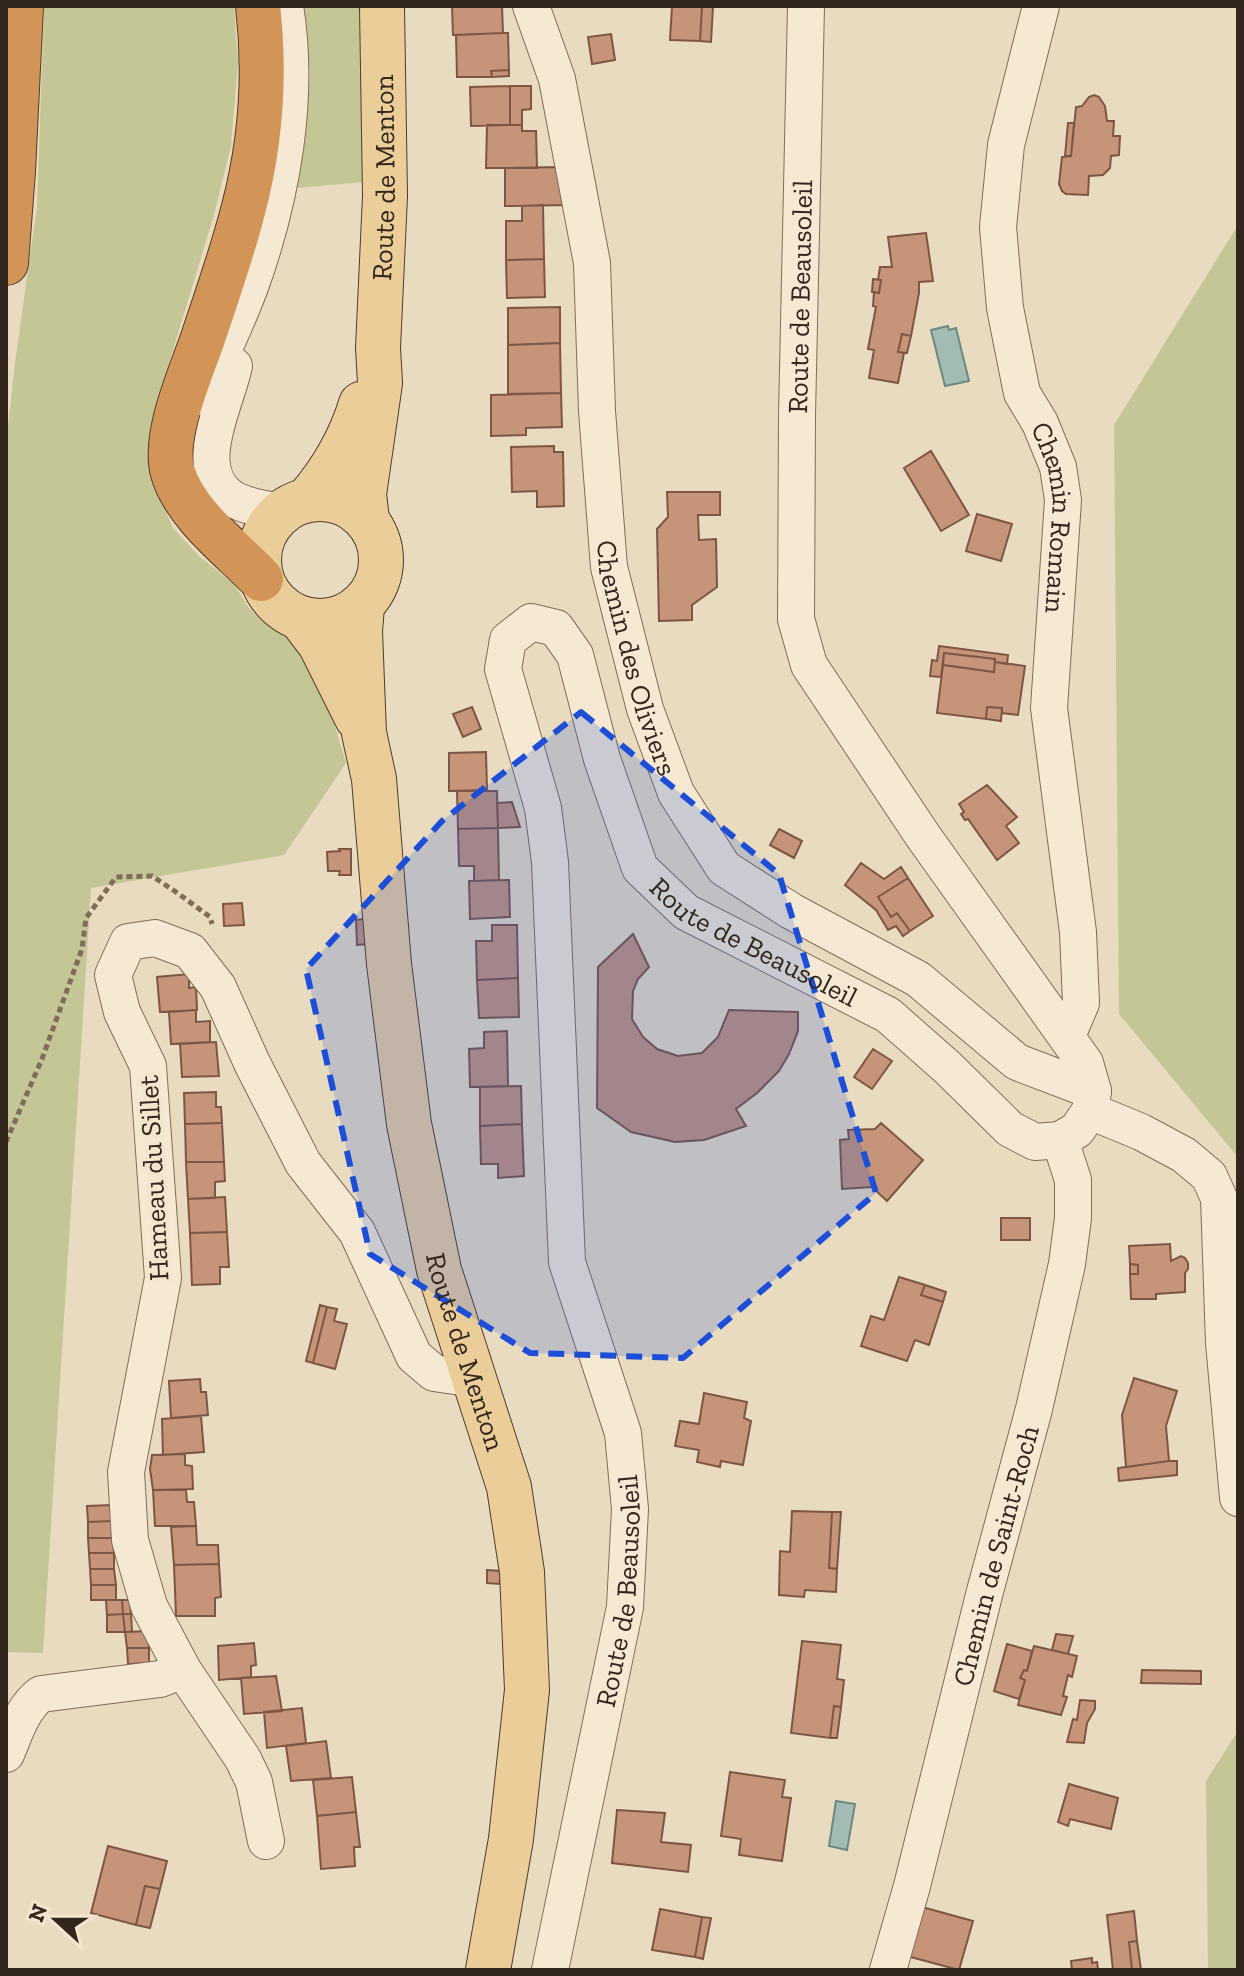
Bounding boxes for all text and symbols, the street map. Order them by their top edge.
street label: Route de Menton [365,74,402,281]
street label: Route de Beausoleil [781,180,819,414]
street label: Chemin Romain [1024,417,1079,614]
street label: Chemin des Oliviers [590,539,684,780]
street label: Route de Beausoleil [643,871,863,1014]
street label: Hameau du Sillet [132,1074,175,1282]
street label: Route de Menton [419,1250,512,1455]
street label: Chemin de Saint-Roch [946,1422,1046,1690]
street label: Route de Beausoleil [589,1473,647,1710]
north arrow [16,1880,96,1960]
text: N [22,1900,53,1926]

